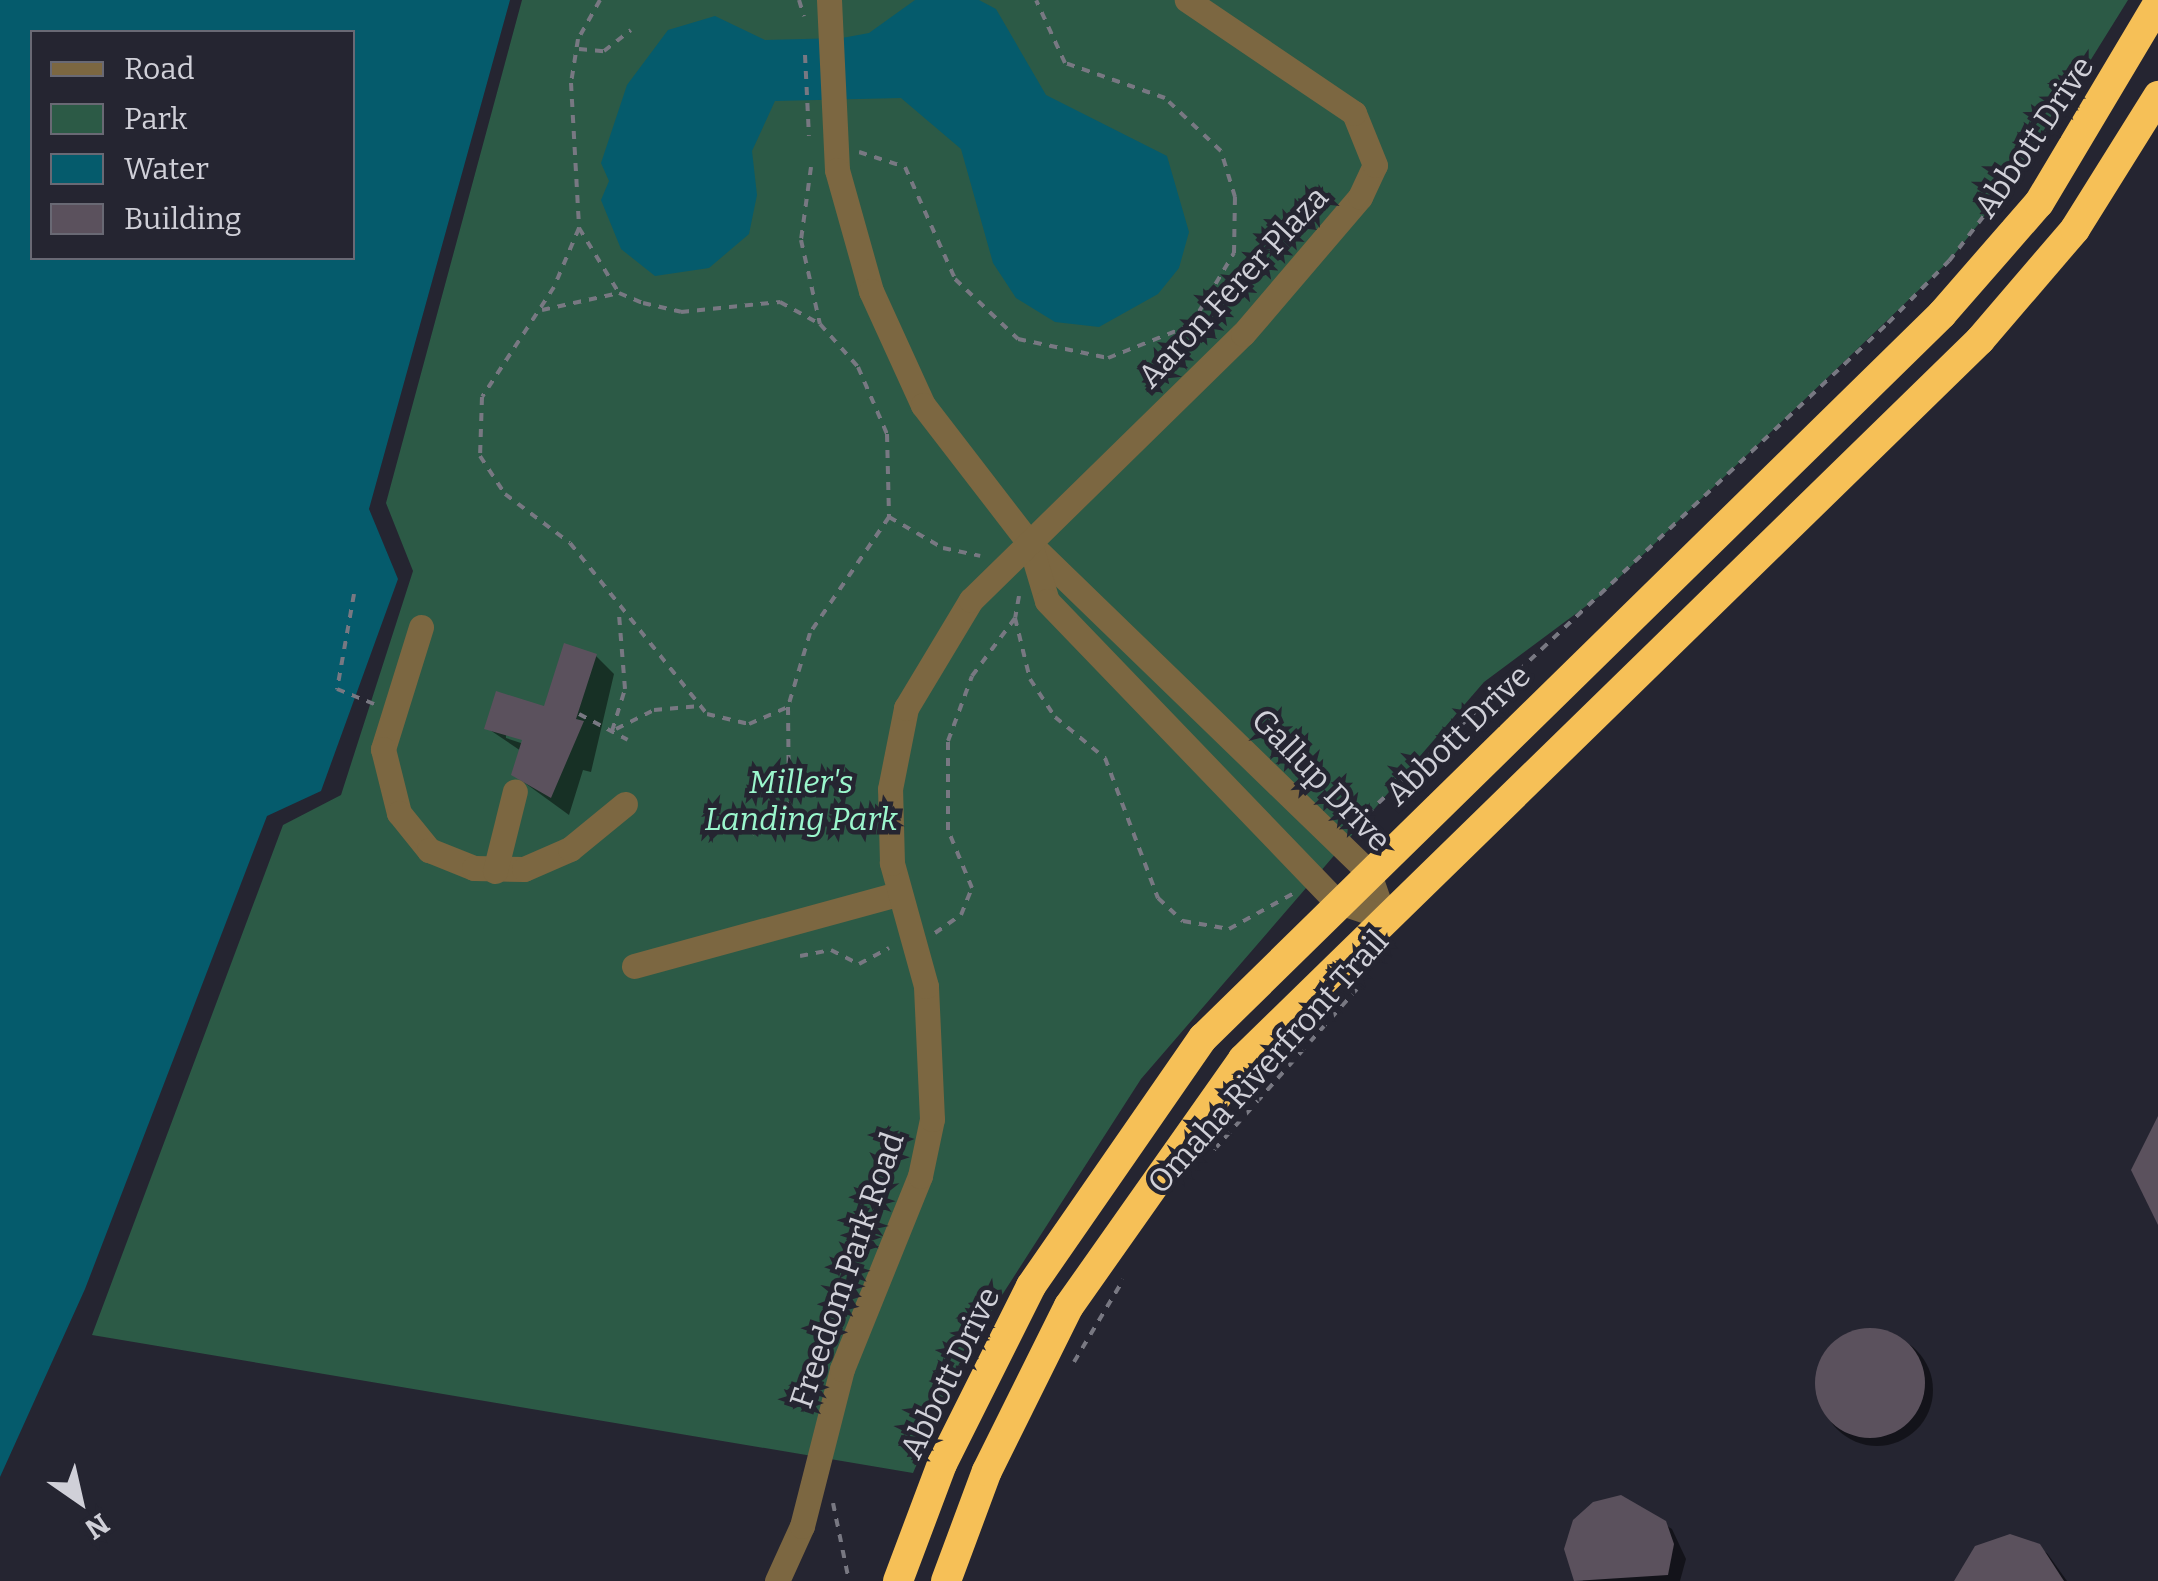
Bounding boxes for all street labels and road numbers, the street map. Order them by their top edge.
street label: Abbott Drive [1966,49,2102,225]
street label: Aaron Ferer Plaza [1130,178,1336,396]
street label: Abbott Drive [1378,657,1538,813]
street label: Gallup Drive [1244,701,1398,859]
street label: Omaha Riverfront Trail [1140,922,1396,1202]
street label: Freedom Park Road [782,1127,912,1413]
street label: Abbott Drive [892,1281,1008,1465]

